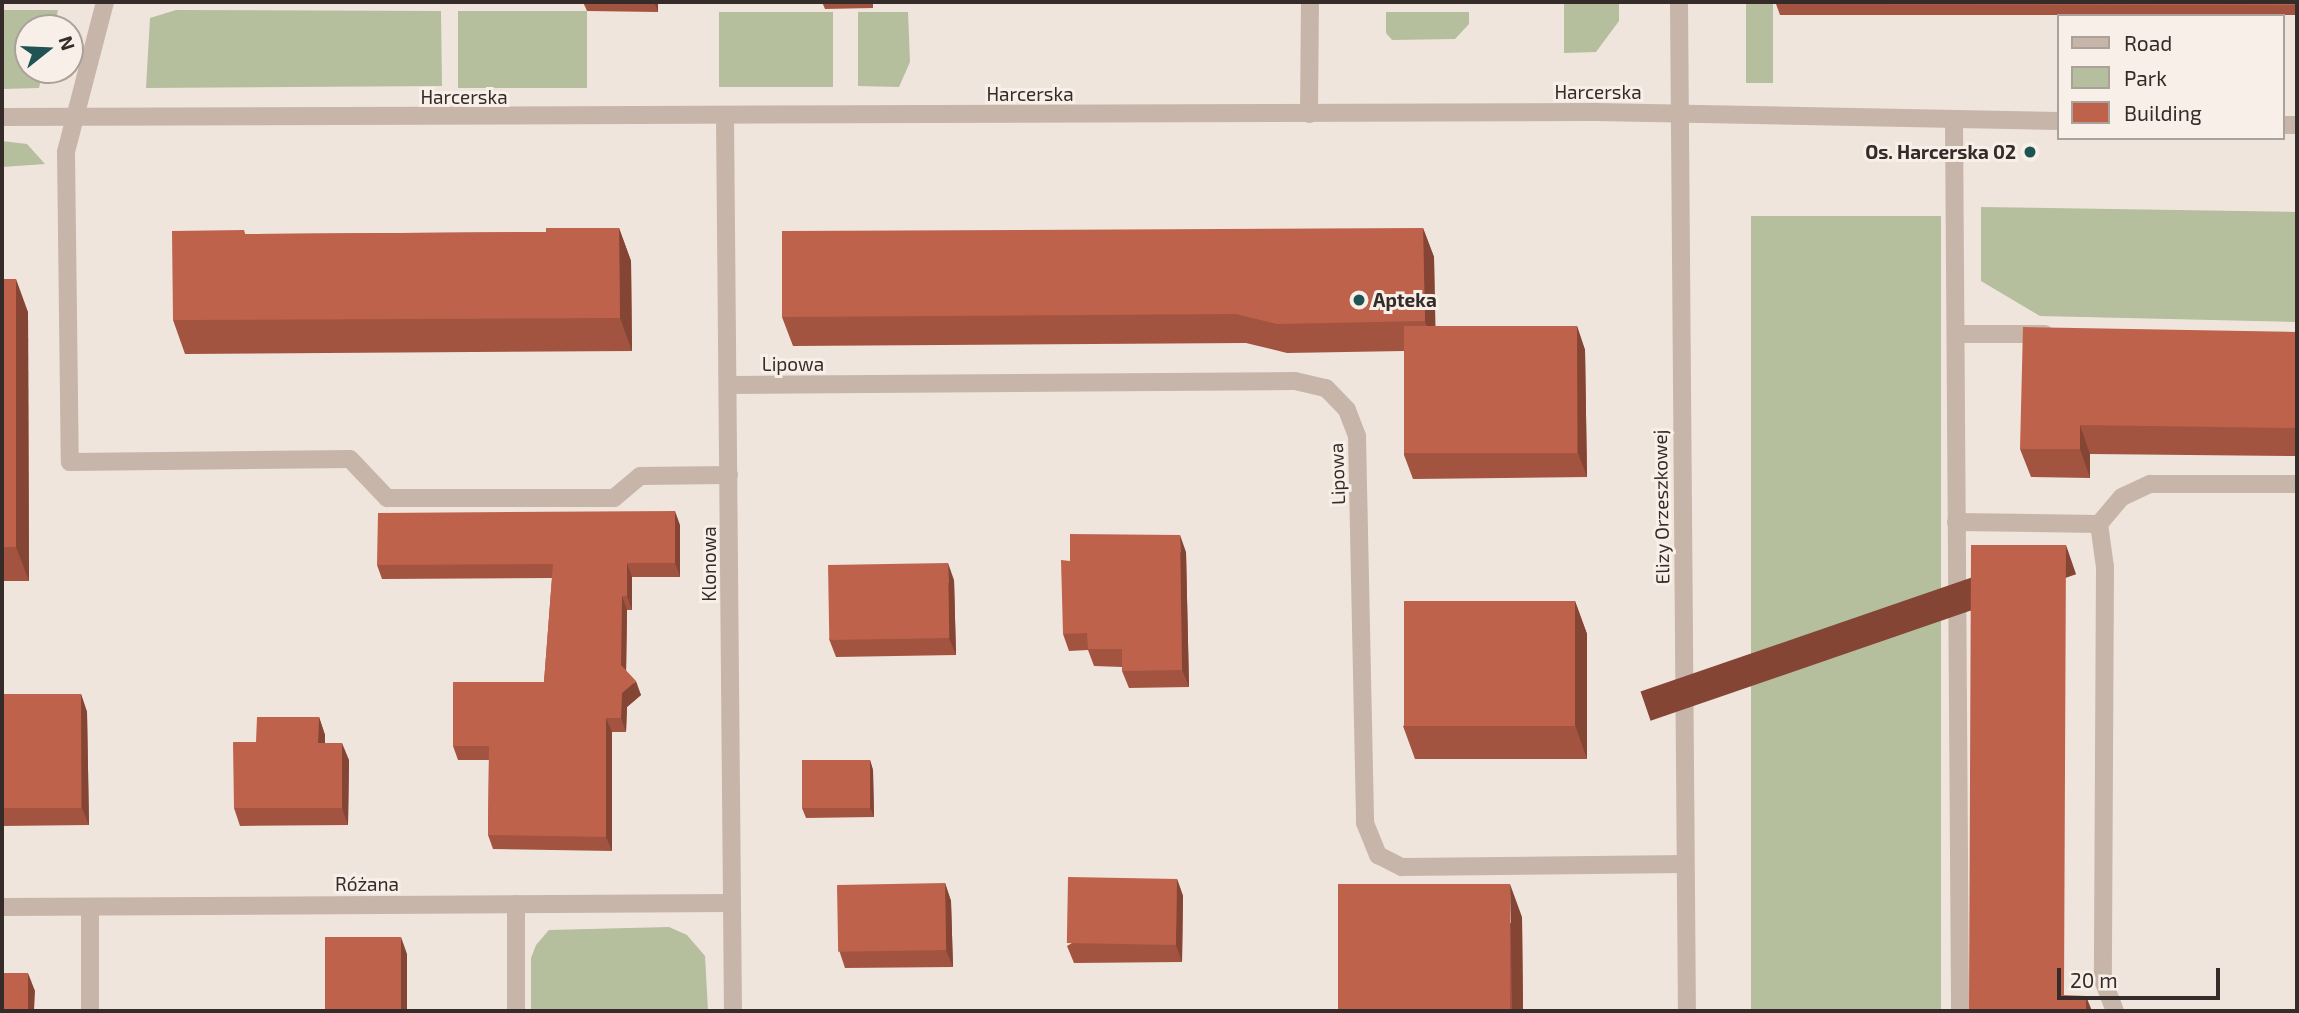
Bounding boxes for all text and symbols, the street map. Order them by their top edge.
north arrow [14,14,84,84]
legend [2058,14,2285,140]
text: Road [2124,30,2172,55]
text: N [54,33,81,53]
text: Park [2124,65,2167,90]
street label: Harcerska [1554,81,1642,103]
street label: Harcerska [986,83,1074,105]
street label: Harcerska [420,86,508,108]
text: Building [2124,100,2202,125]
place label: Os. Harcerska 02 [1865,141,2016,163]
marker: Os. Harcerska 02 [2022,144,2038,160]
place label: Apteka [1373,289,1437,311]
marker: Apteka [1351,292,1367,308]
street label: Lipowa [762,353,824,375]
street label: Elizy Orzeszkowej [1648,429,1674,585]
street label: Lipowa [1325,442,1349,506]
street label: Klonowa [698,526,720,602]
street label: Różana [335,873,399,895]
scale bar [2061,954,2224,998]
text: 20 m [2070,967,2118,992]

